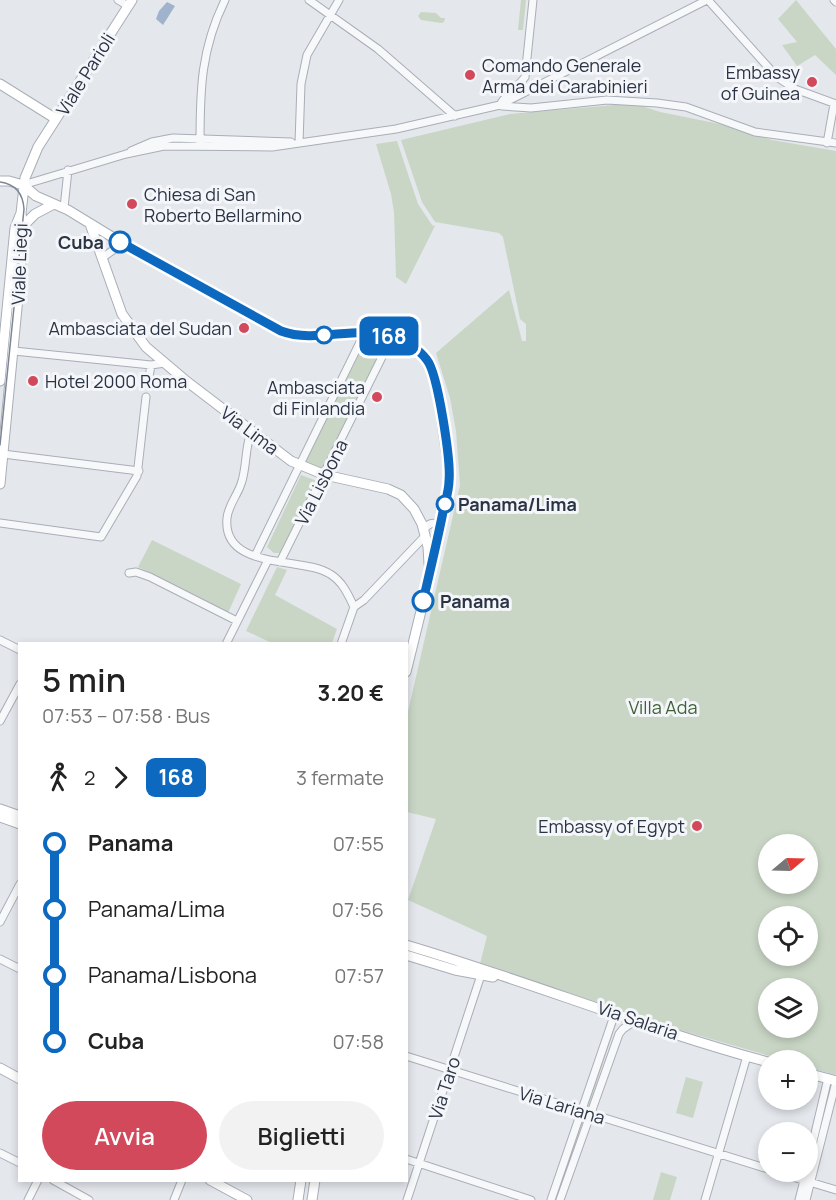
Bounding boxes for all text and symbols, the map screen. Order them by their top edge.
street label: Viale Parioli [50,28,120,120]
place label: Comando Generale Arma dei Carabinieri [482,53,648,98]
place label: Embassy of Guinea [721,60,801,105]
marker: Comando Generale Arma dei Carabinieri [463,68,477,82]
marker: Embassy of Guinea [805,75,819,89]
place label: Chiesa di San Roberto Bellarmino [144,182,302,227]
marker: Chiesa di San Roberto Bellarmino [125,197,139,211]
street label: Viale Liegi [6,223,32,305]
place label: Cuba [58,230,104,254]
marker: Cuba [109,231,131,253]
place label: Ambasciata del Sudan [48,316,232,340]
line badge: 168 [354,316,424,356]
marker: Ambasciata del Sudan [237,321,251,335]
text: 168 [371,322,407,350]
unlabelled marker [315,326,333,344]
place label: Hotel 2000 Roma [45,369,187,393]
marker: Hotel 2000 Roma [26,374,40,388]
place label: Ambasciata di Finlandia [267,375,365,420]
marker: Ambasciata di Finlandia [370,390,384,404]
street label: Via Lima [216,400,284,460]
street label: Via Lisbona [289,435,353,529]
place label: Panama/Lima [458,492,577,516]
marker: Panama/Lima [436,495,454,513]
place label: Panama [440,589,510,613]
marker: Panama [412,590,434,612]
text: 5 min [42,657,126,702]
text: 3.20 € [318,678,384,708]
park label: Villa Ada [629,695,697,719]
text: 07:53 – 07:58 · Bus [42,702,210,729]
icon: walk [42,761,75,794]
icon: forward [104,761,137,794]
text: 168 [158,763,194,791]
text: 2 [84,764,95,791]
text: 3 fermate [296,764,384,791]
place label: Embassy of Egypt [538,814,685,838]
marker: Embassy of Egypt [690,819,704,833]
text: Panama [88,828,173,858]
text: 07:55 [333,830,384,857]
north arrow [758,834,818,894]
map controls [758,834,818,1182]
text: Panama/Lima [88,894,225,924]
text: 07:56 [332,896,384,923]
button: locate [758,906,818,966]
text: Panama/Lisbona [88,960,257,990]
text: 07:57 [334,962,384,989]
button: layers [758,978,818,1038]
street label: Via Salaria [594,995,682,1045]
text: Cuba [88,1026,144,1056]
text: 07:58 [333,1028,384,1055]
button: + [758,1050,818,1110]
street label: Via Taro [423,1054,465,1122]
street label: Via Lariana [516,1081,608,1129]
button: Avvia [42,1101,207,1170]
button: Biglietti [219,1101,384,1170]
button: − [758,1122,818,1182]

